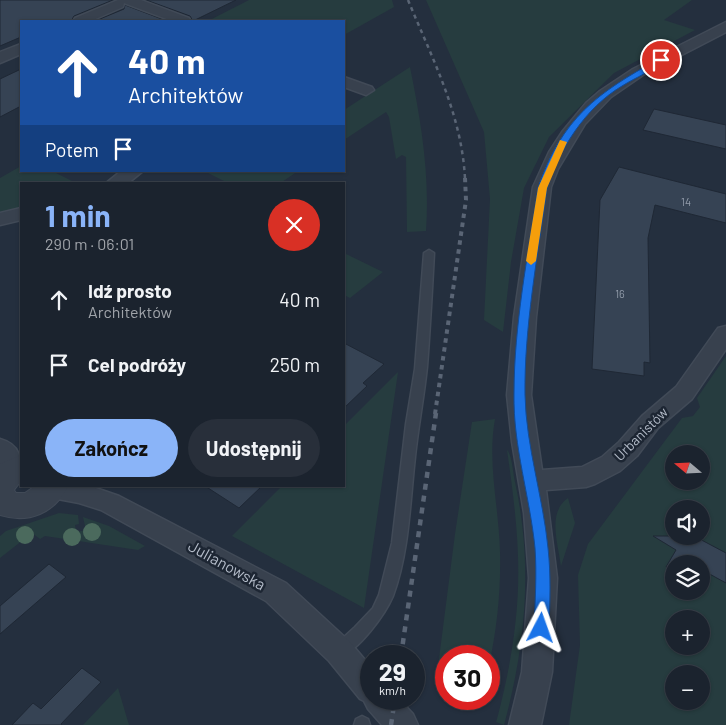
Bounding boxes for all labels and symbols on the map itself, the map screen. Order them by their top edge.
pin [640,39,682,81]
house number: 14 [681,195,691,208]
house number: 16 [615,287,625,300]
street label: Urbanistów [610,403,671,464]
north arrow [665,445,710,490]
street label: Julianowska [185,536,269,594]
position arrow [514,601,566,653]
speed limit sign: 30 [435,645,500,710]

